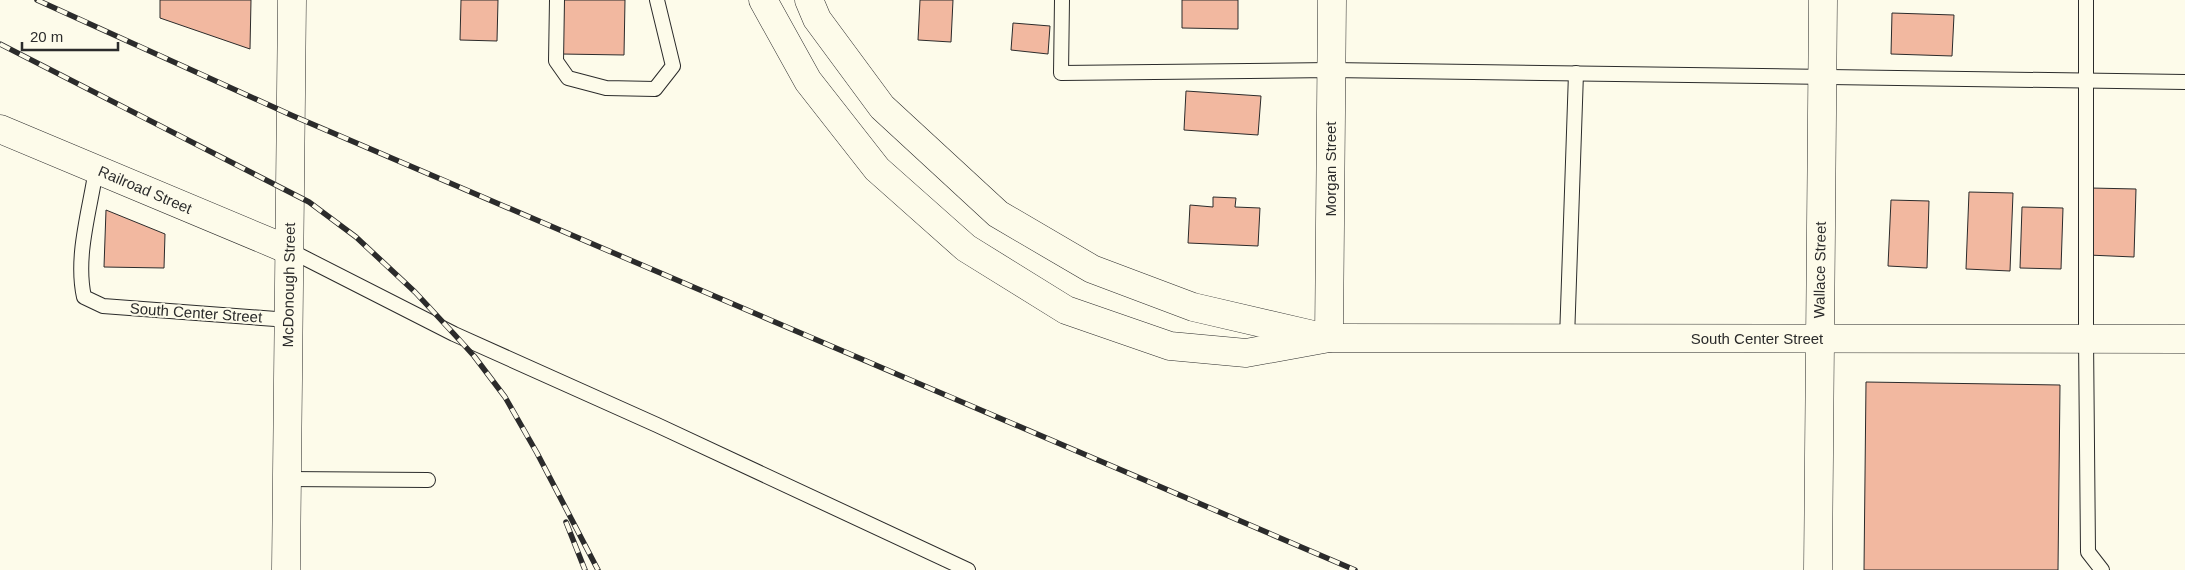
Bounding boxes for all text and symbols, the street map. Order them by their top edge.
scale bar [22,20,119,52]
text: 20 m [30,28,63,45]
street label: Morgan Street [1322,121,1339,217]
street label: Railroad Street [96,162,195,217]
street label: McDonough Street [279,221,298,348]
street label: Wallace Street [1810,221,1829,319]
street label: South Center Street [129,299,264,326]
street label: South Center Street [1691,330,1824,347]

